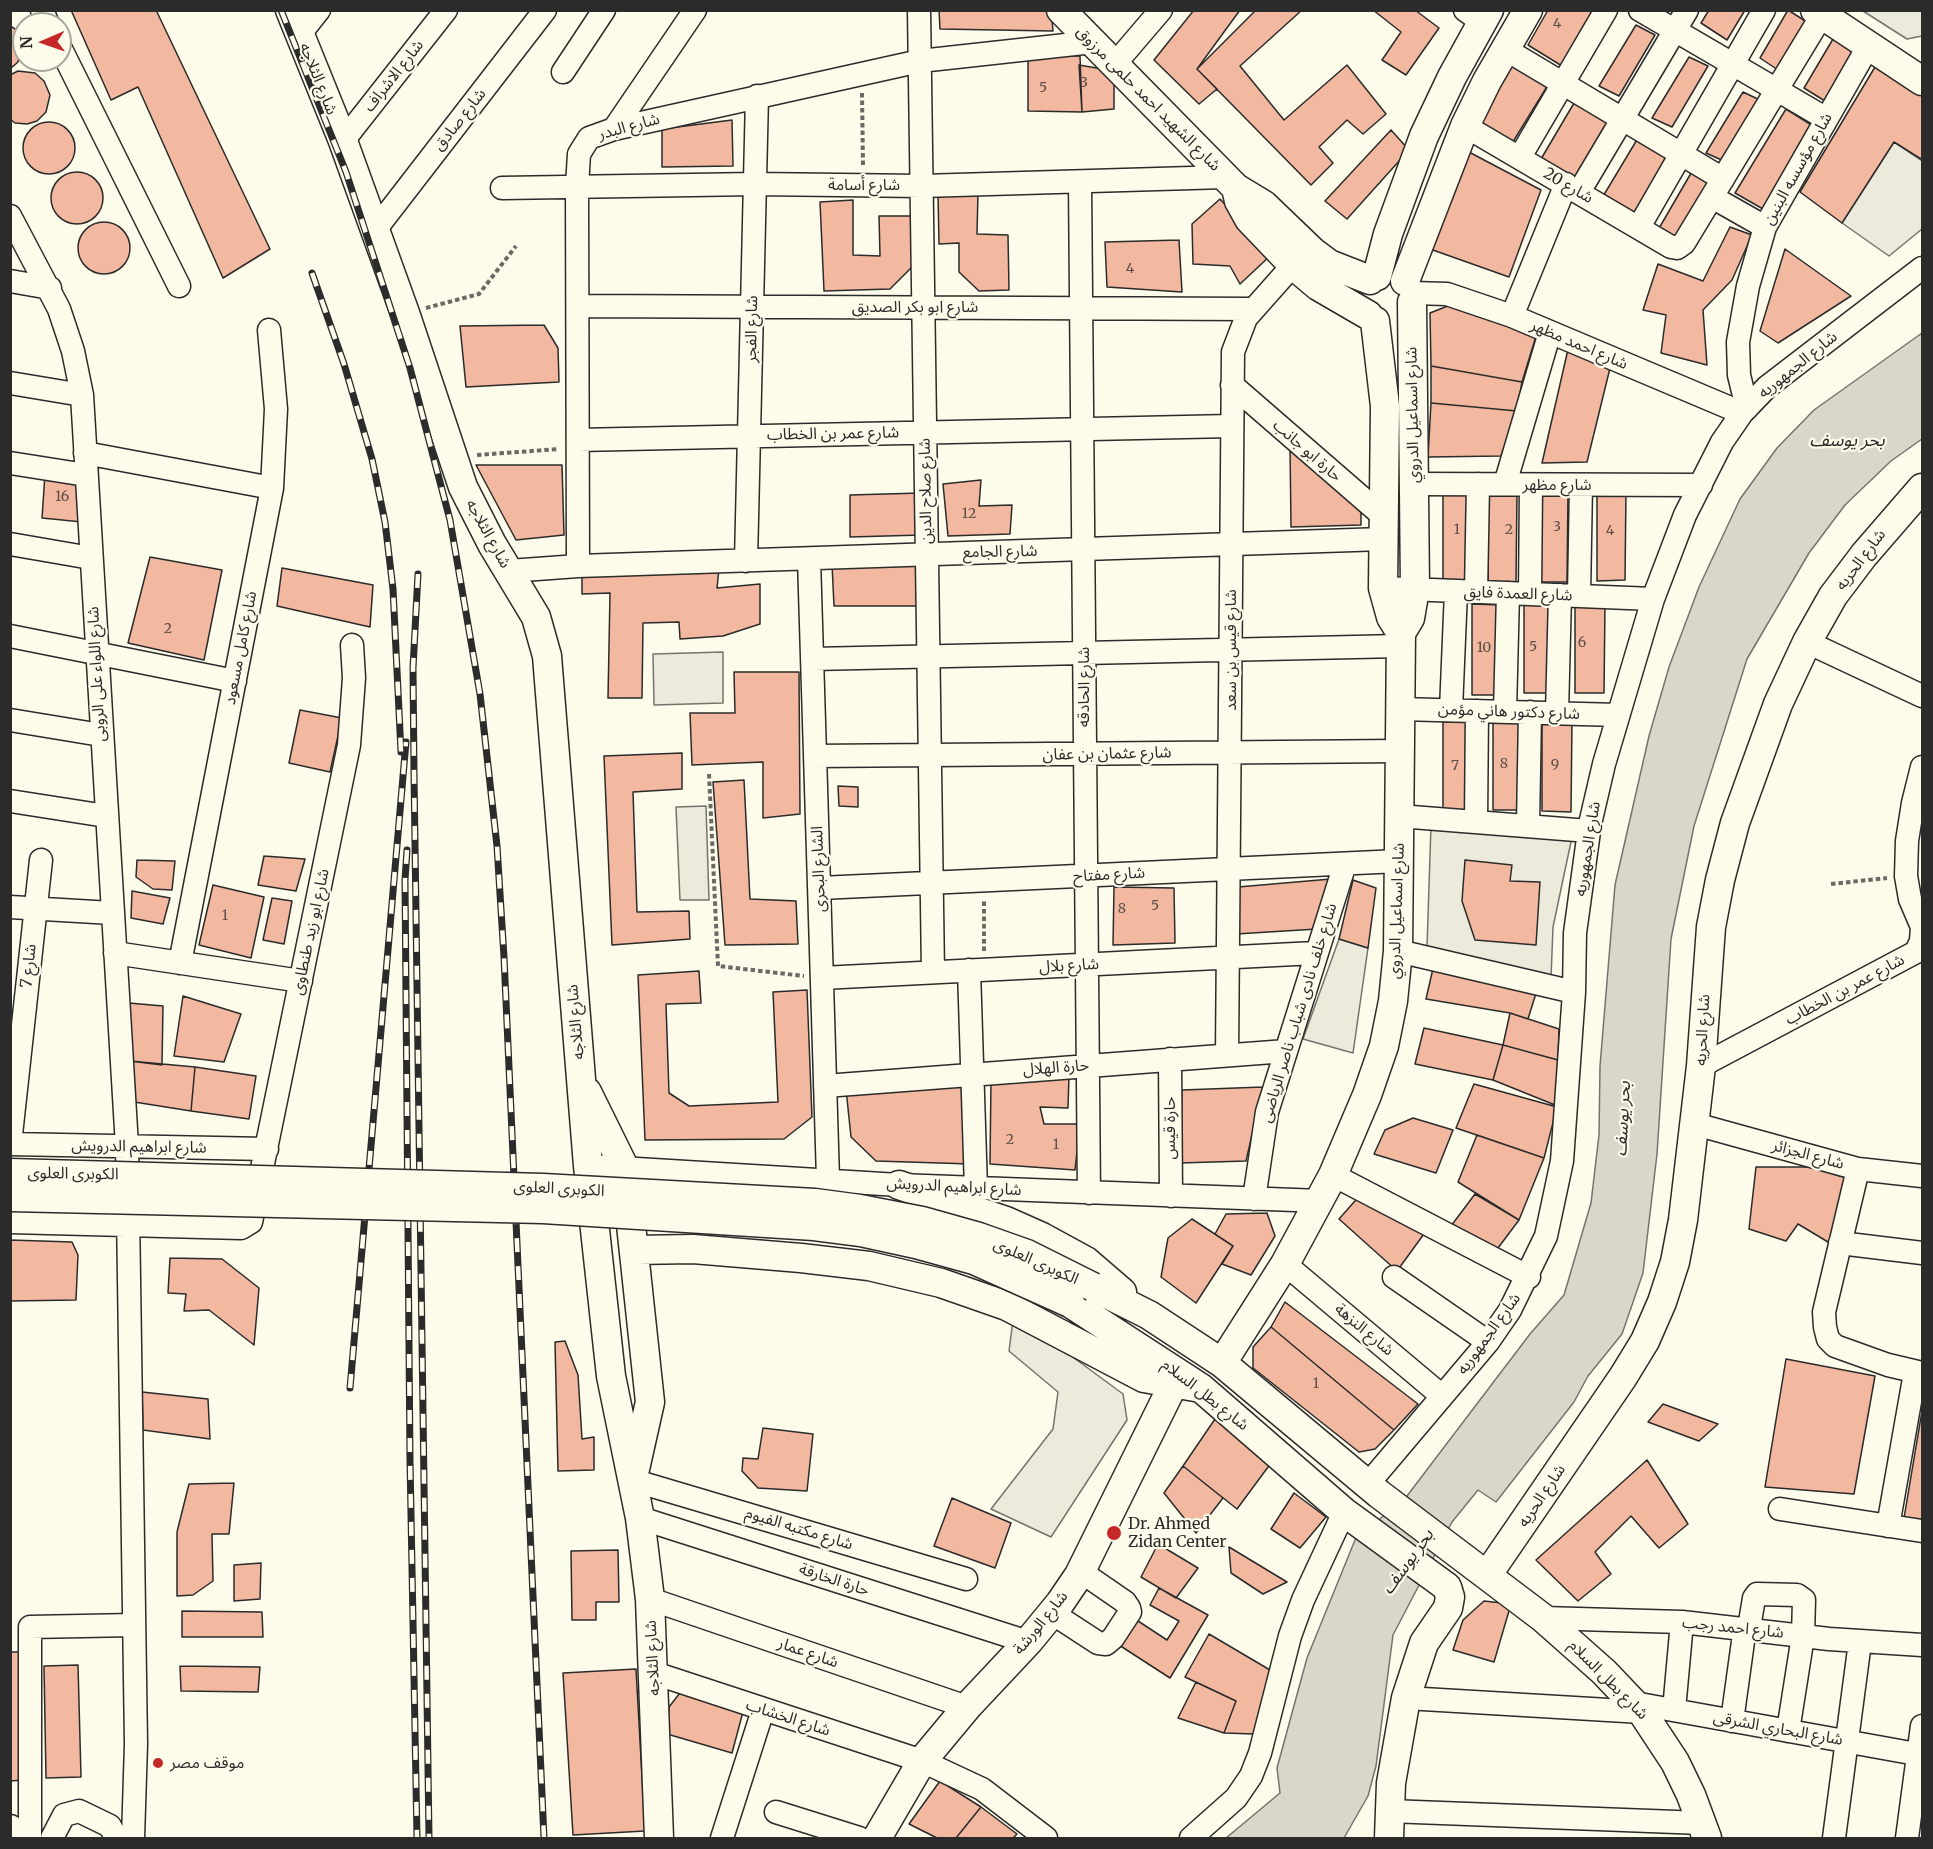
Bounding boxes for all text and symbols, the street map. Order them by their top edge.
north arrow [12,12,72,72]
house number: 4 [1553,16,1561,32]
street label: شارع الشهيد احمد حلمى مرزوق [1072,23,1224,175]
text: N [16,36,36,49]
street label: شارع الاشراف [360,36,428,116]
street label: شارع الثلاجه [295,40,341,118]
house number: 3 [1080,75,1088,91]
house number: 5 [1039,80,1047,96]
street label: شارع صادق [430,85,490,155]
street label: شارع البدر [596,110,662,144]
street label: شارع مؤسسه البنين [1759,110,1837,228]
street label: شارع 20 [1540,164,1596,208]
street label: شارع أسامة [828,175,900,195]
house number: 4 [1126,261,1134,277]
street label: شارع الفجر [742,295,762,363]
street label: شارع ابو بكر الصديق [852,297,978,317]
street label: شارع احمد مظهر [1527,316,1631,374]
street label: شارع الجمهوريه [1755,327,1841,403]
street label: شارع اسماعيل الدروي [1402,347,1424,483]
street label: حارة ابو جانب [1269,416,1345,486]
street label: شارع عمر بن الخطاب [767,423,899,445]
water label: بحر يوسف [1809,430,1885,452]
street label: شارع صلاح الدين [915,438,937,544]
street label: شارع مظهر [1522,475,1592,495]
house number: 16 [55,489,69,505]
street label: شارع الثلاجه [461,496,515,572]
house number: 12 [962,506,976,522]
house number: 3 [1553,519,1561,535]
house number: 1 [1454,522,1460,538]
house number: 2 [1505,522,1513,538]
house number: 4 [1606,523,1614,539]
street label: شارع الحريه [1832,526,1890,594]
street label: شارع الجامع [962,542,1038,562]
street label: شارع العمدة فايق [1463,583,1573,605]
street label: شارع كامل مسعود [221,589,261,707]
street label: شارع قيس بن سعد [1221,589,1241,711]
street label: شارع اللواء على الروبى [84,606,110,742]
house number: 2 [164,621,172,637]
house number: 6 [1578,635,1586,651]
house number: 5 [1529,639,1537,655]
house number: 10 [1477,640,1491,656]
street label: شارع الحادقه [1074,647,1094,727]
street label: شارع دكتور هاني مؤمن [1438,700,1580,724]
street label: شارع عثمان بن عفان [1042,743,1172,765]
house number: 8 [1500,756,1508,772]
house number: 9 [1551,757,1559,773]
house number: 7 [1451,758,1459,774]
street label: شارع الجمهوريه [1571,800,1605,898]
street label: الشارع البحرى [808,826,830,912]
street label: شارع اسماعيل الدروي [1385,843,1409,979]
street label: شارع مفتاح [1072,864,1146,886]
street label: شارع ابو زيد طنطاوى [288,867,334,997]
house number: 5 [1151,898,1159,914]
house number: 8 [1118,901,1126,917]
street label: شارع خلف نادى شباب ناصر الرياضى [1256,901,1342,1125]
house number: 1 [222,908,228,924]
street label: شارع 7 [17,943,41,989]
street label: شارع عمر بن الخطاب [1782,950,1908,1030]
street label: شارع بلال [1039,955,1099,977]
street label: شارع الثلاجه [563,983,589,1061]
street label: شارع الحريه [1692,994,1714,1066]
street label: حارة الهلال [1022,1056,1090,1080]
water label: بحر يوسف [1610,1081,1636,1157]
street label: حارة قيس [1160,1096,1180,1160]
house number: 2 [1006,1132,1014,1148]
street label: شارع ابراهيم الدرويش [71,1136,207,1158]
street label: شارع الجزائر [1770,1136,1846,1174]
house number: 1 [1053,1137,1059,1153]
street label: الكوبرى العلوى [27,1164,119,1184]
street label: شارع ابراهيم الدرويش [886,1174,1022,1200]
street label: الكوبرى العلوى [513,1177,605,1201]
street label: الكوبرى العلوى [991,1235,1081,1289]
street label: شارع الجمهوريه [1453,1290,1525,1378]
street label: شارع النزهة [1331,1300,1397,1360]
street label: شارع بطل السلام [1158,1355,1252,1435]
house number: 1 [1313,1376,1319,1392]
street label: شارع الحريه [1514,1461,1570,1531]
street label: شارع مكتبه الفيوم [743,1503,855,1555]
place label: Dr. Ahmed Zidan Center [1128,1514,1226,1552]
marker: Dr. Ahmed Zidan Center [1105,1524,1123,1542]
water label: بحر يوسف [1377,1525,1439,1599]
street label: حارة الخارقة [796,1560,872,1600]
street label: شارع الورشة [1010,1587,1072,1659]
street label: شارع احمد رجب [1681,1613,1785,1643]
street label: شارع الثلاجه [641,1620,665,1696]
street label: شارع عمار [775,1634,841,1672]
street label: شارع بطل السلام [1564,1636,1652,1724]
street label: شارع الخشاب [744,1695,832,1741]
street label: شارع البحاري الشرقى [1712,1708,1844,1750]
place label: موقف مصر [170,1753,244,1773]
marker: موقف مصر [151,1756,165,1770]

